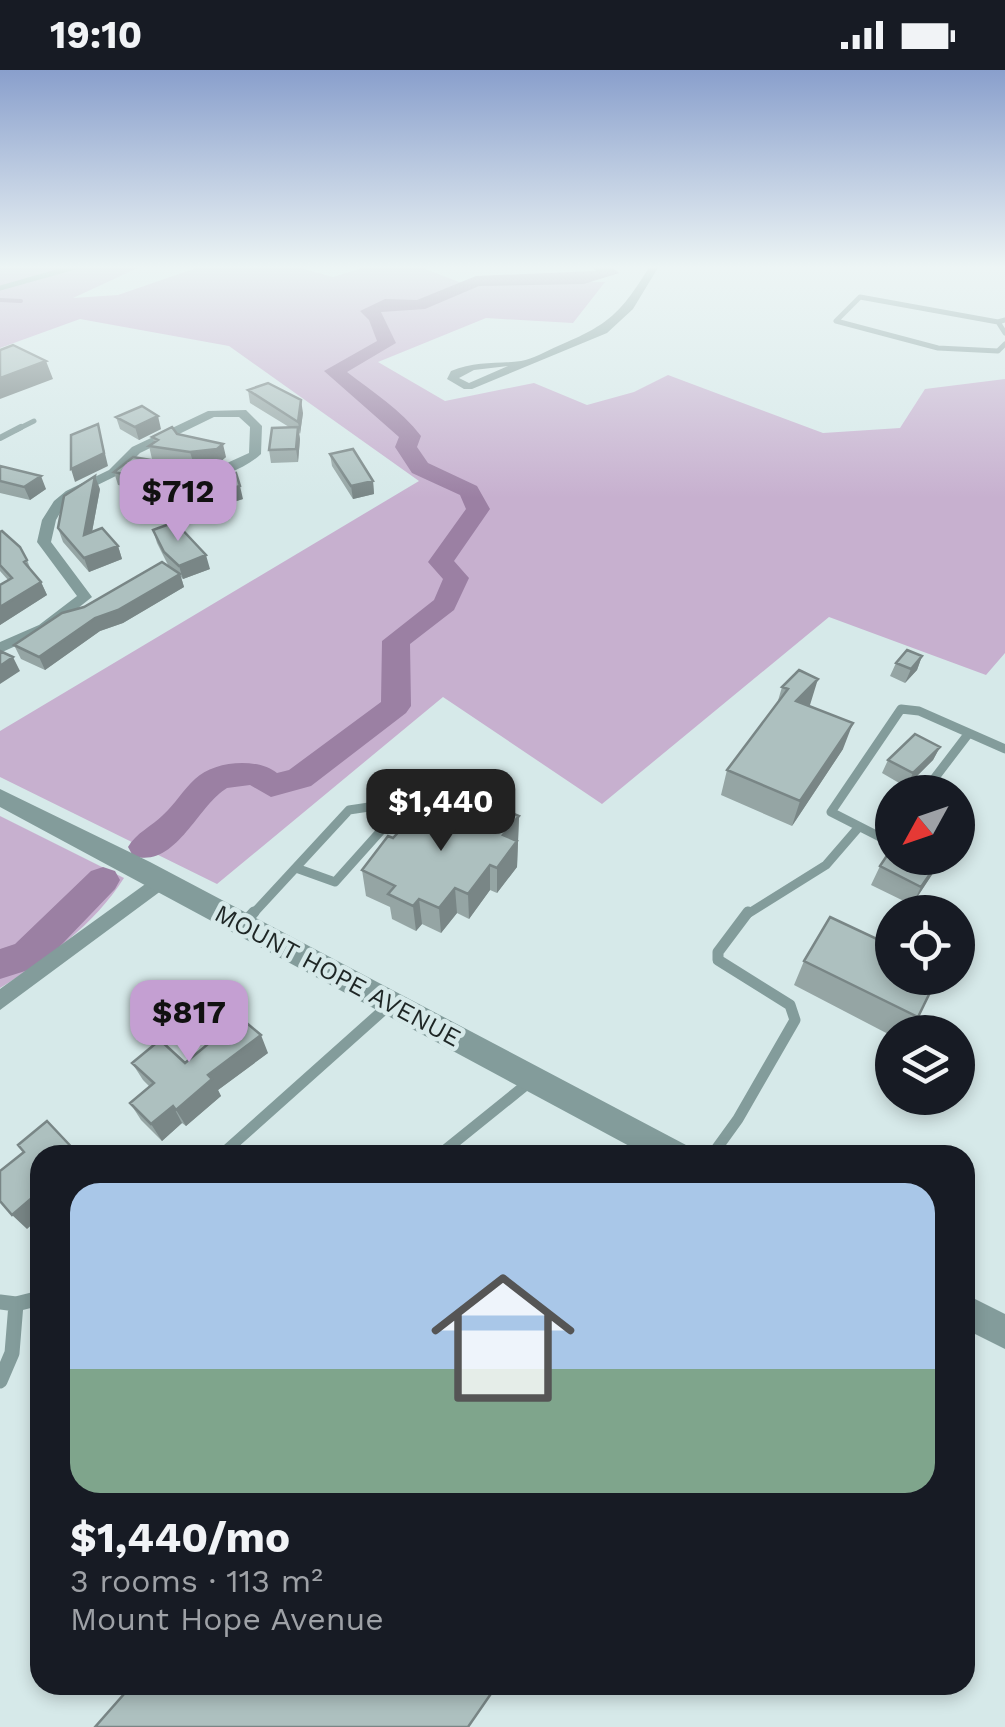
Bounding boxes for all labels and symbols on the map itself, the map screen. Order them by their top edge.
pin: $712 [119,459,237,544]
pin: $1,440 [360,769,522,854]
north arrow [875,775,975,875]
street label: MOUNT HOPE AVENUE [210,898,466,1053]
pin: $817 [130,980,248,1065]

